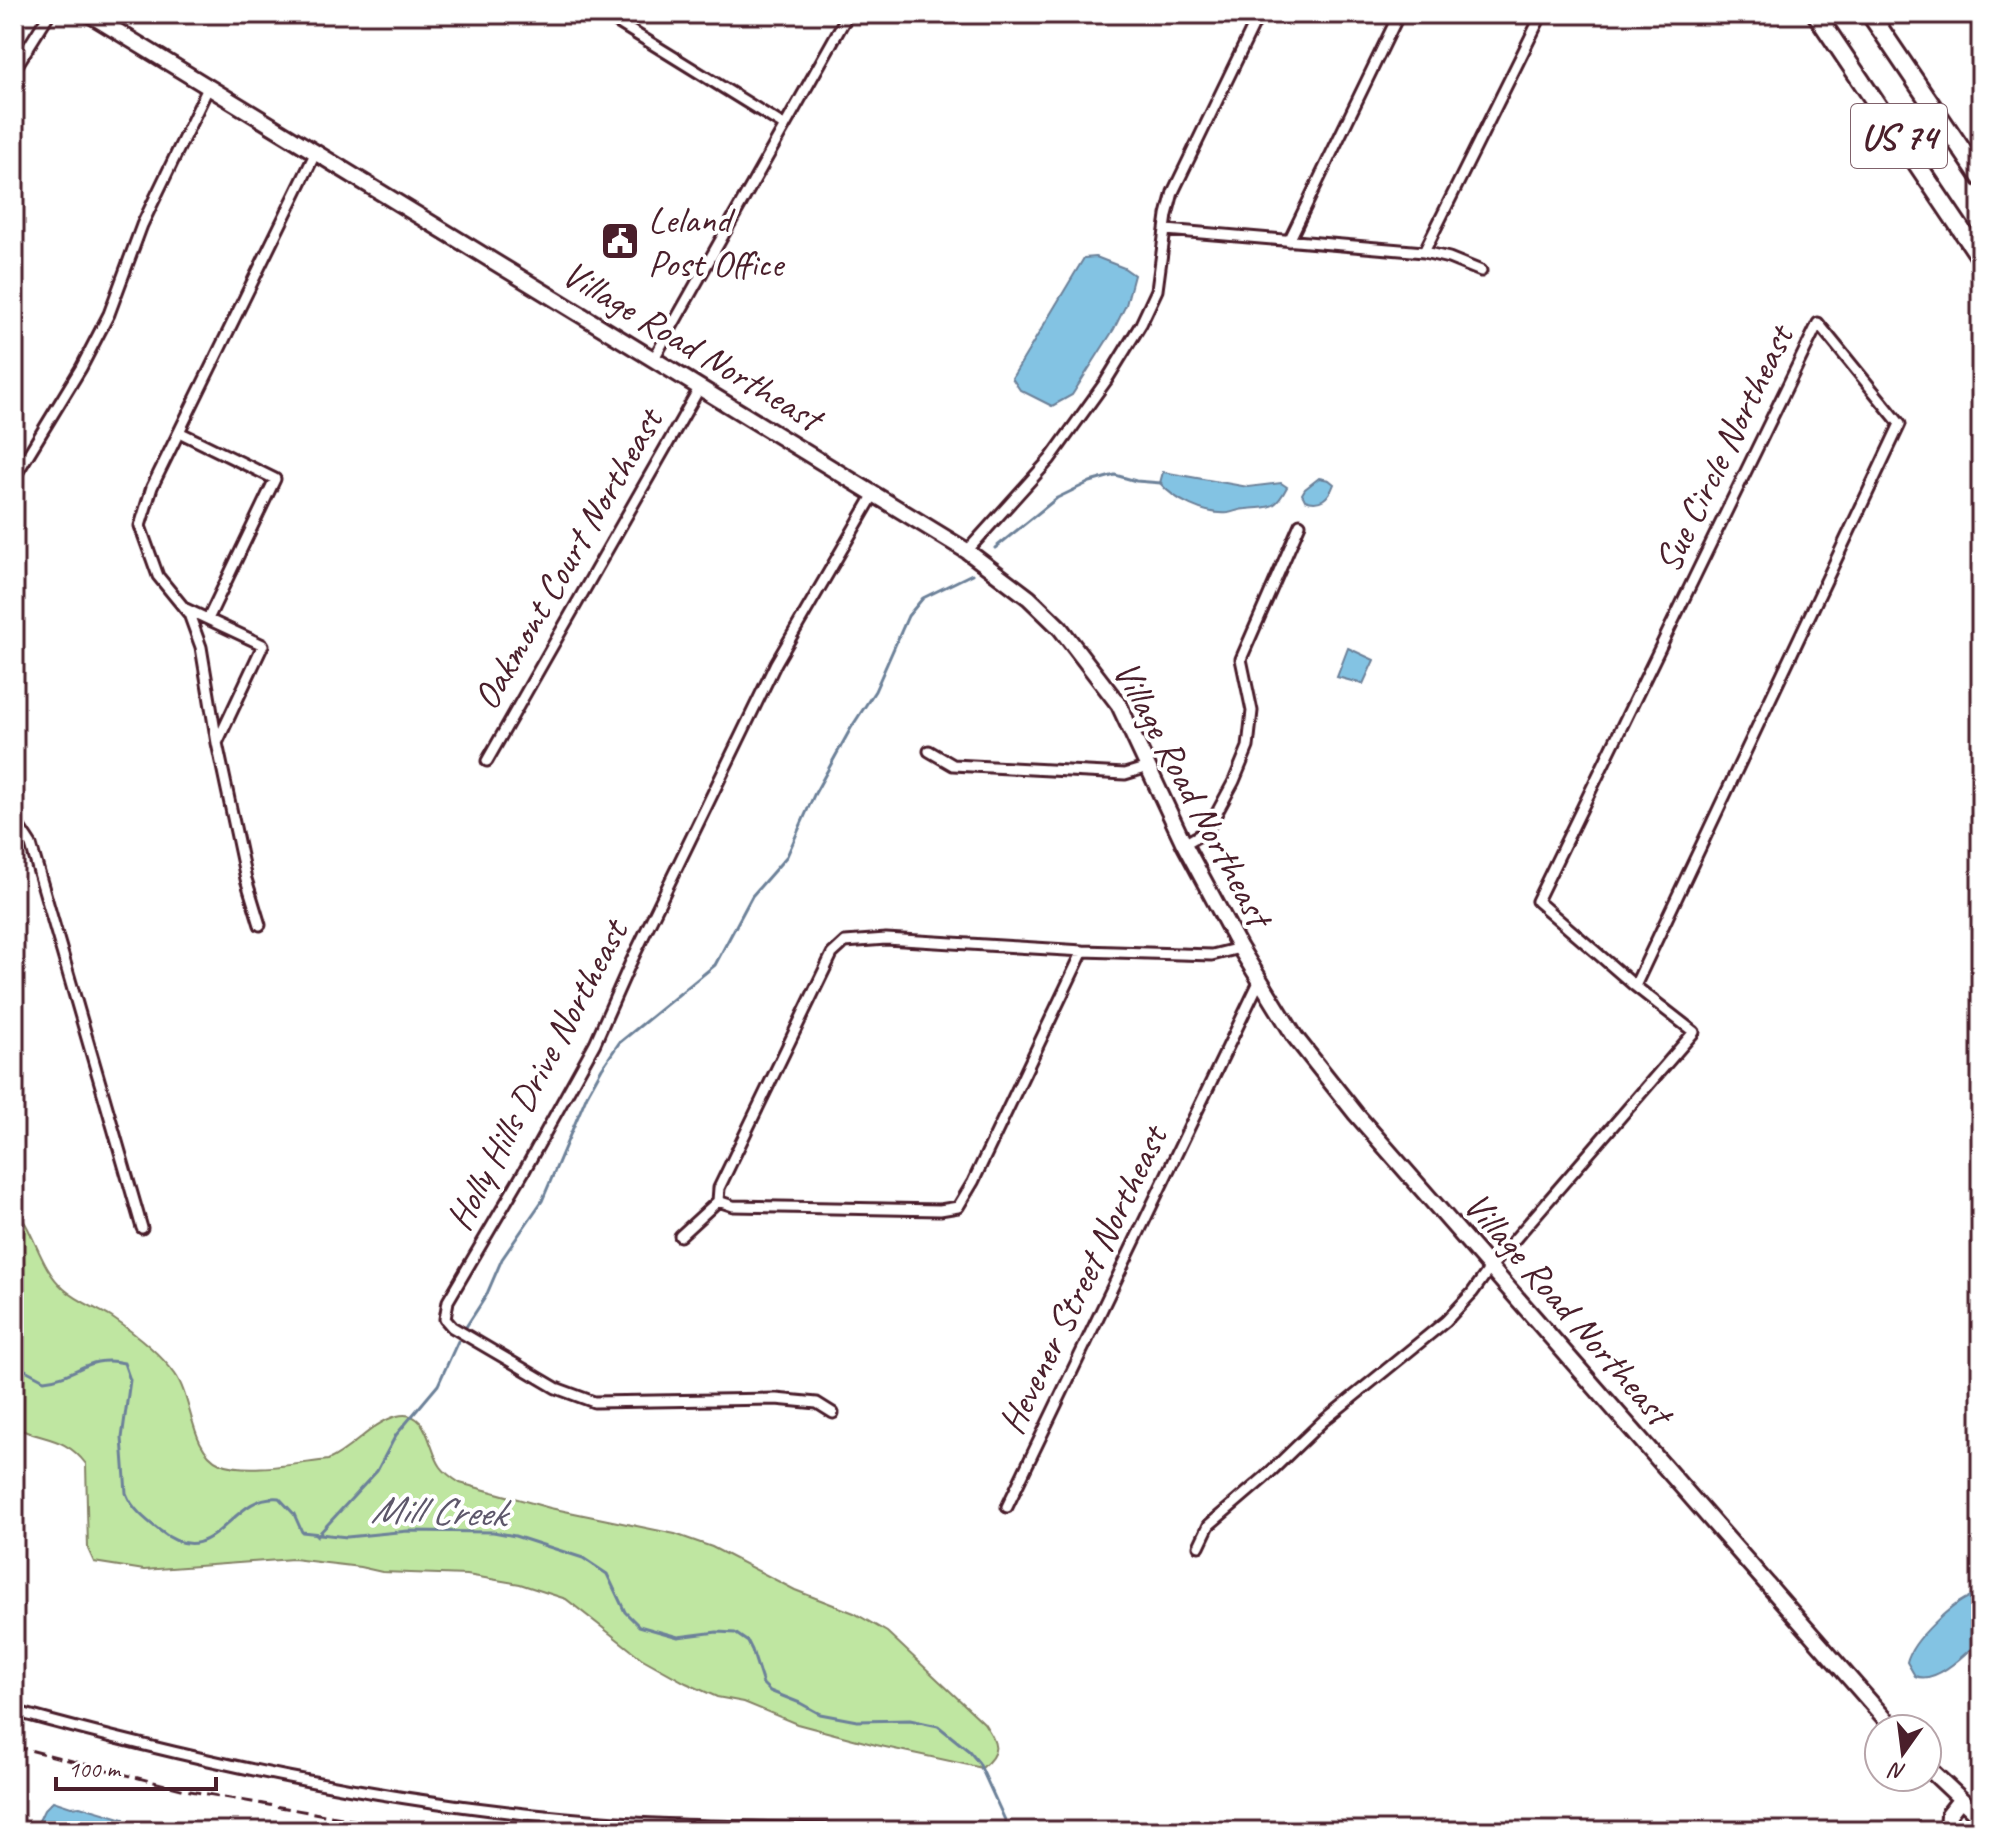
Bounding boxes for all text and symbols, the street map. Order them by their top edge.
road number: US 74 [1851,104,1947,168]
place label: Leland Post Office [648,196,786,287]
public building icon: Leland Post Office [599,220,641,262]
street label: Village Road Northeast [554,250,834,444]
street label: Sue Circle Northeast [1644,315,1805,580]
street label: Oakmont Court Northeast [462,398,674,718]
street label: Village Road Northeast [1103,653,1285,939]
street label: Holly Hills Drive Northeast [435,910,639,1238]
street label: Hevener Street Northeast [988,1116,1179,1441]
street label: Village Road Northeast [1454,1182,1685,1439]
water label: Mill Creek [370,1484,512,1539]
north arrow [1863,1713,1943,1793]
scale bar [56,1741,216,1791]
text: 100 m [68,1754,122,1784]
text: N [1885,1755,1908,1787]

